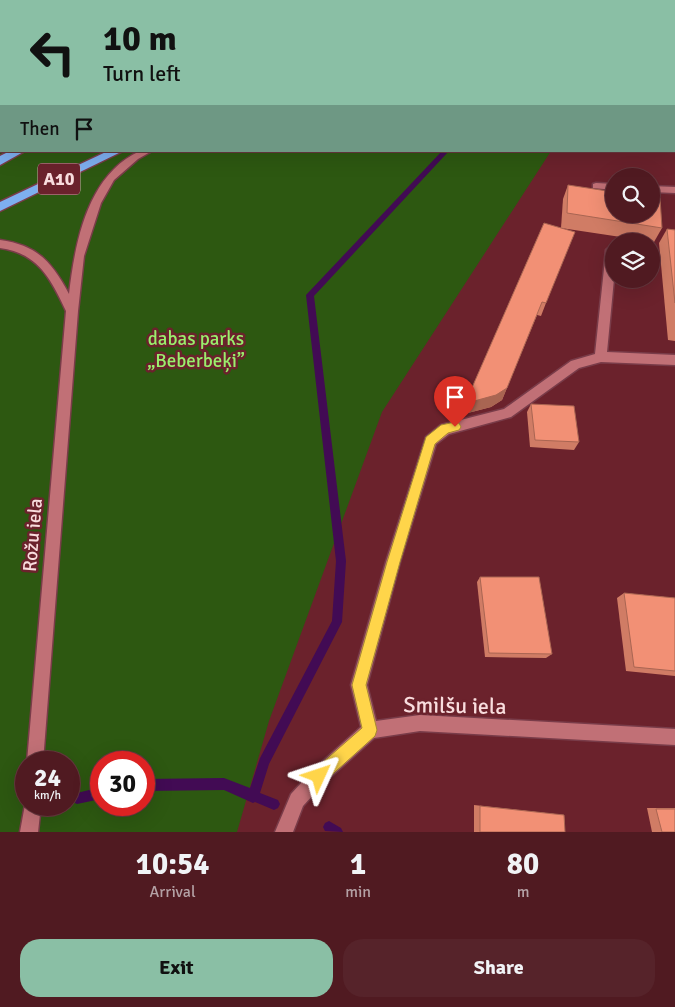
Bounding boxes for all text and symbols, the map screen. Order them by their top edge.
text: 10 m [103,17,177,60]
icon: left [20,20,85,85]
text: Turn left [103,60,181,87]
icon: arrive [70,115,98,143]
text: Then [20,117,60,141]
road number: A10 [38,163,80,194]
map controls [605,168,660,288]
button: search [605,168,660,223]
button: layers [605,233,660,288]
park label: dabas parks „Beberbeķi” [147,327,245,373]
pin [434,376,476,427]
icon: arrive [441,383,469,411]
street label: Rožu iela [18,497,48,573]
street label: Smilšu iela [403,691,507,720]
position arrow [292,749,344,801]
speed limit sign: 30 [90,751,155,816]
text: 24 [34,762,61,793]
text: km/h [34,788,61,803]
text: 10:54 [136,846,209,883]
text: 1 [350,846,366,883]
text: 80 [507,846,539,883]
text: Arrival [150,882,196,902]
text: min [345,882,371,902]
text: m [517,882,529,902]
button: Exit [20,939,333,997]
button: Share [343,939,655,997]

